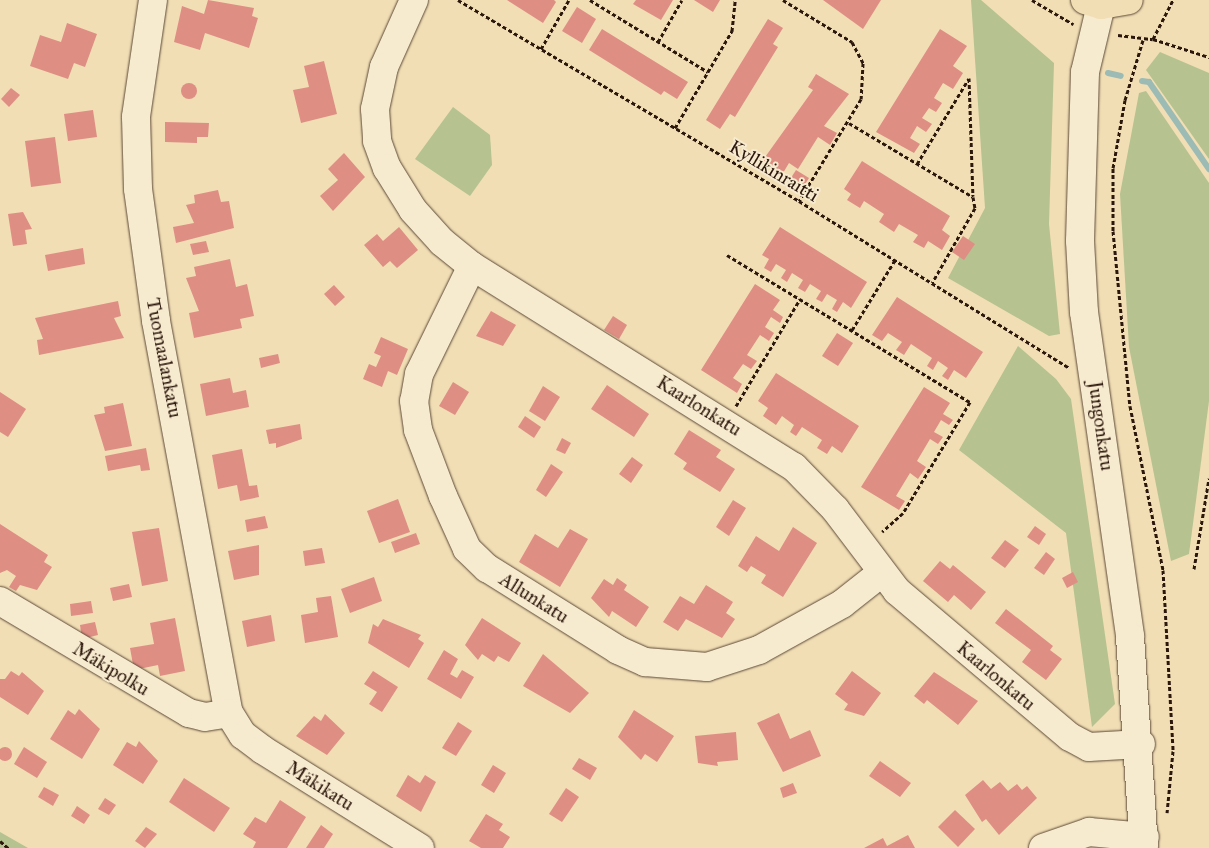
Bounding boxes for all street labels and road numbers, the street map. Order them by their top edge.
street label: Kyllikinraitti [725,135,823,207]
street label: Tuomaalankatu [141,296,187,420]
street label: Kaarlonkatu [653,371,745,441]
street label: Jungonkatu [1083,380,1119,472]
street label: Allunkatu [495,568,573,628]
street label: Mäkipolku [69,637,153,701]
street label: Kaarlonkatu [952,637,1040,715]
street label: Mäkikatu [282,756,358,816]

